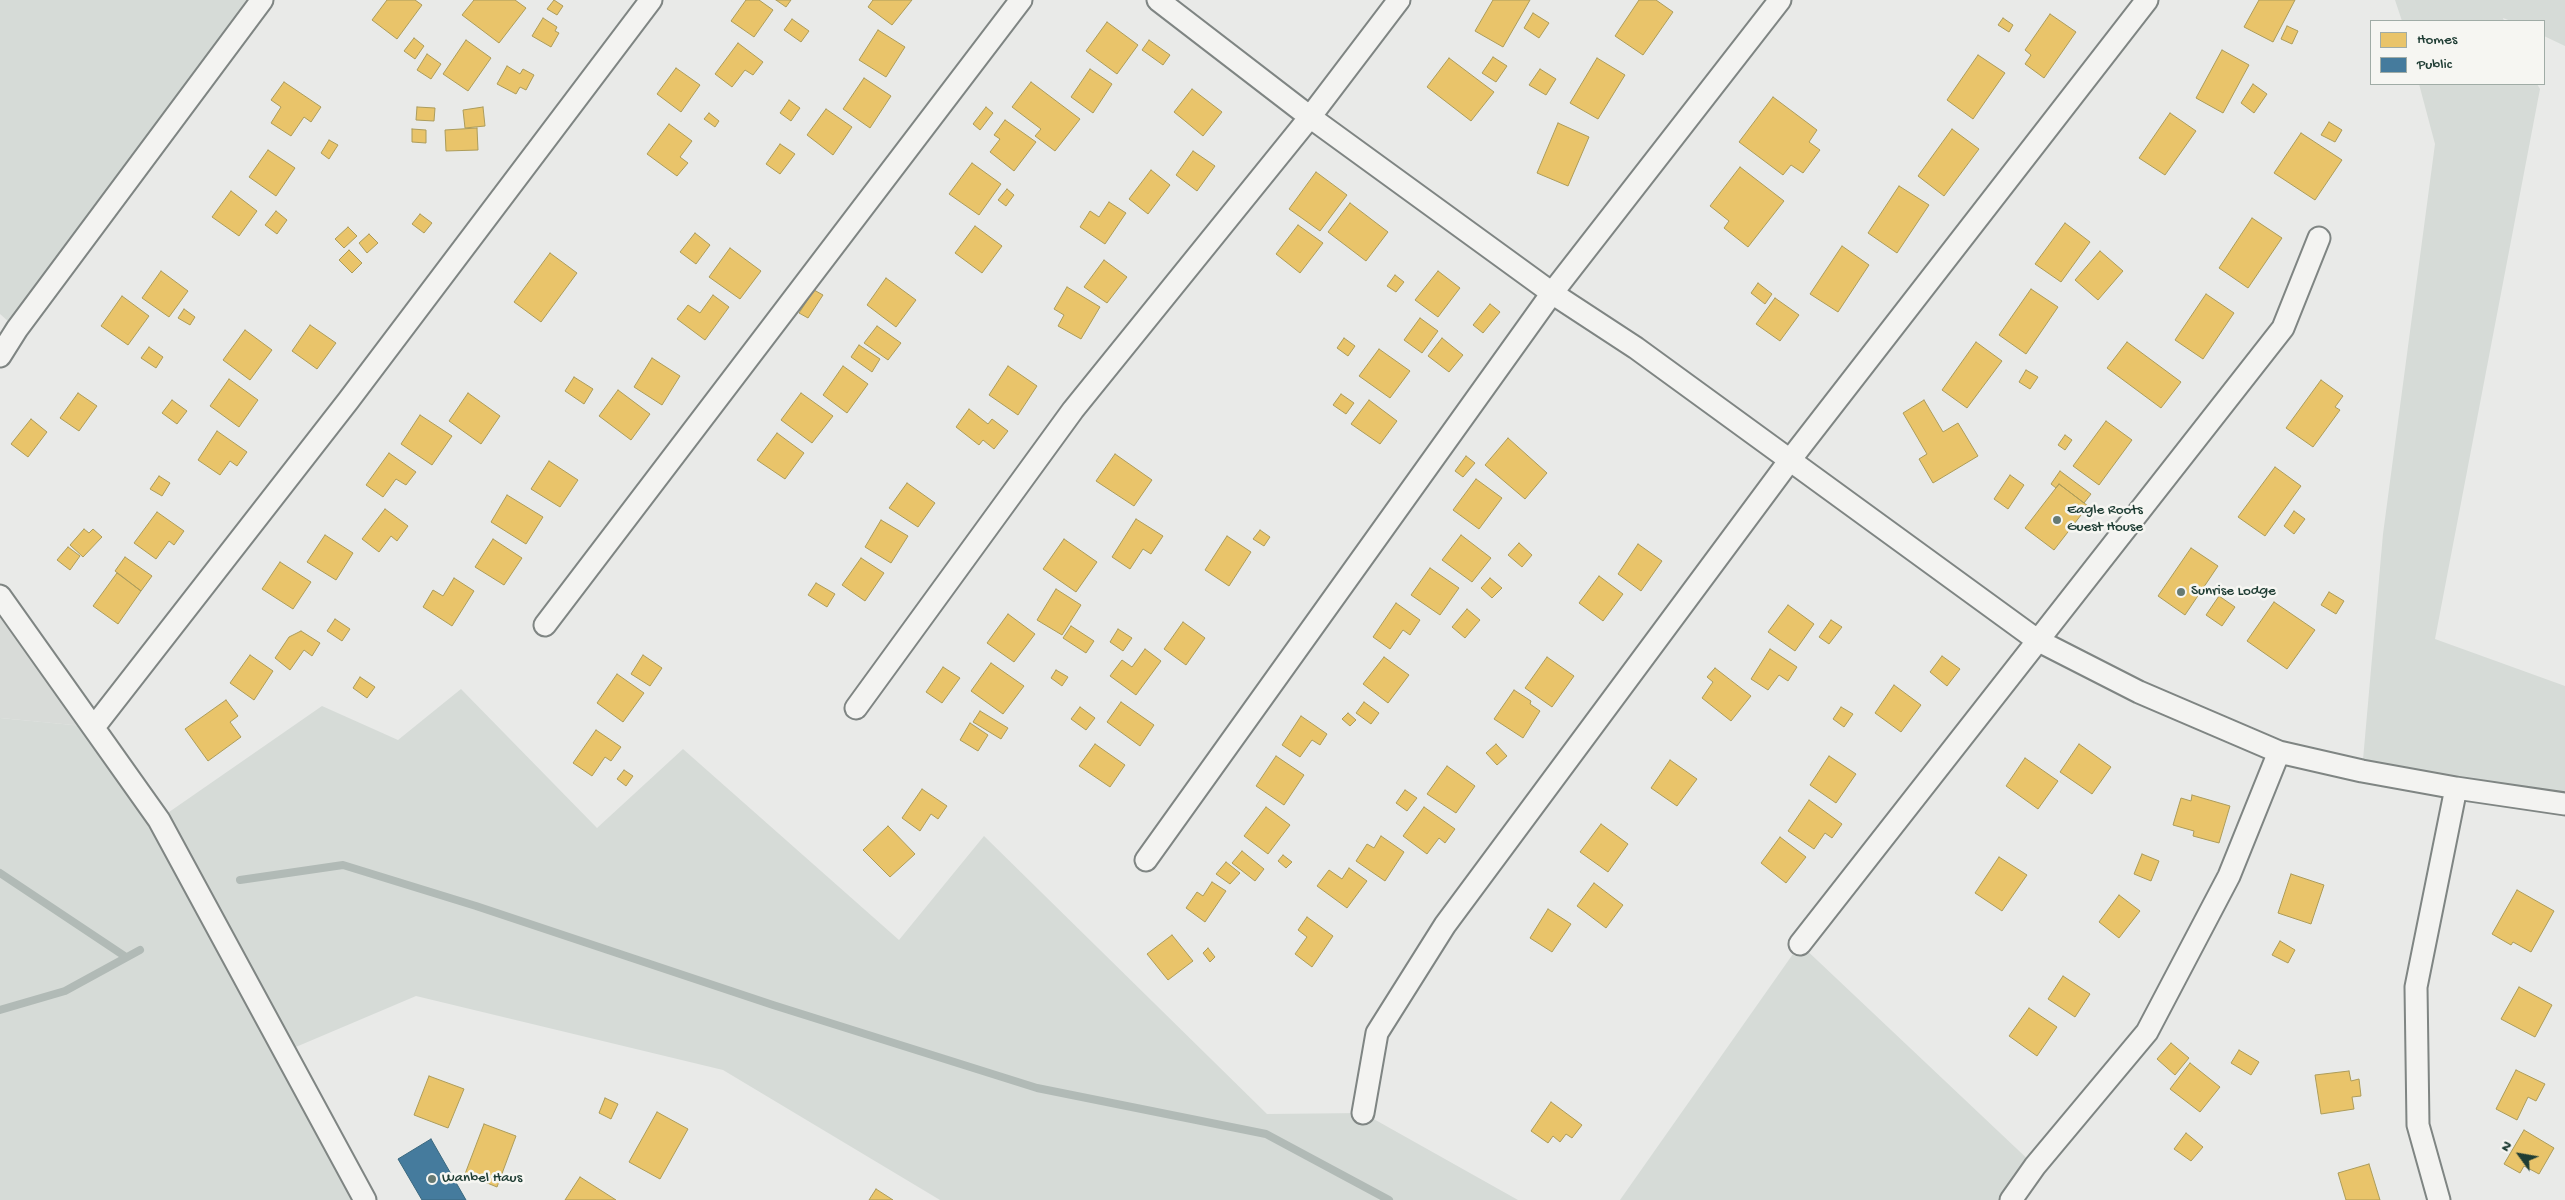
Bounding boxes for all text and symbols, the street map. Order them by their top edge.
legend [2370,20,2545,85]
text: Homes [2417,31,2457,49]
text: Public [2417,56,2452,74]
place label: Eagle Roots Guest House [2067,502,2143,537]
marker: Eagle Roots Guest House [2051,514,2063,526]
place label: Sunrise Lodge [2191,583,2276,601]
marker: Sunrise Lodge [2175,586,2187,598]
north arrow [2495,1130,2545,1180]
text: N [2497,1138,2516,1155]
place label: Wanbel Haus [442,1170,522,1188]
marker: Wanbel Haus [426,1173,438,1185]

